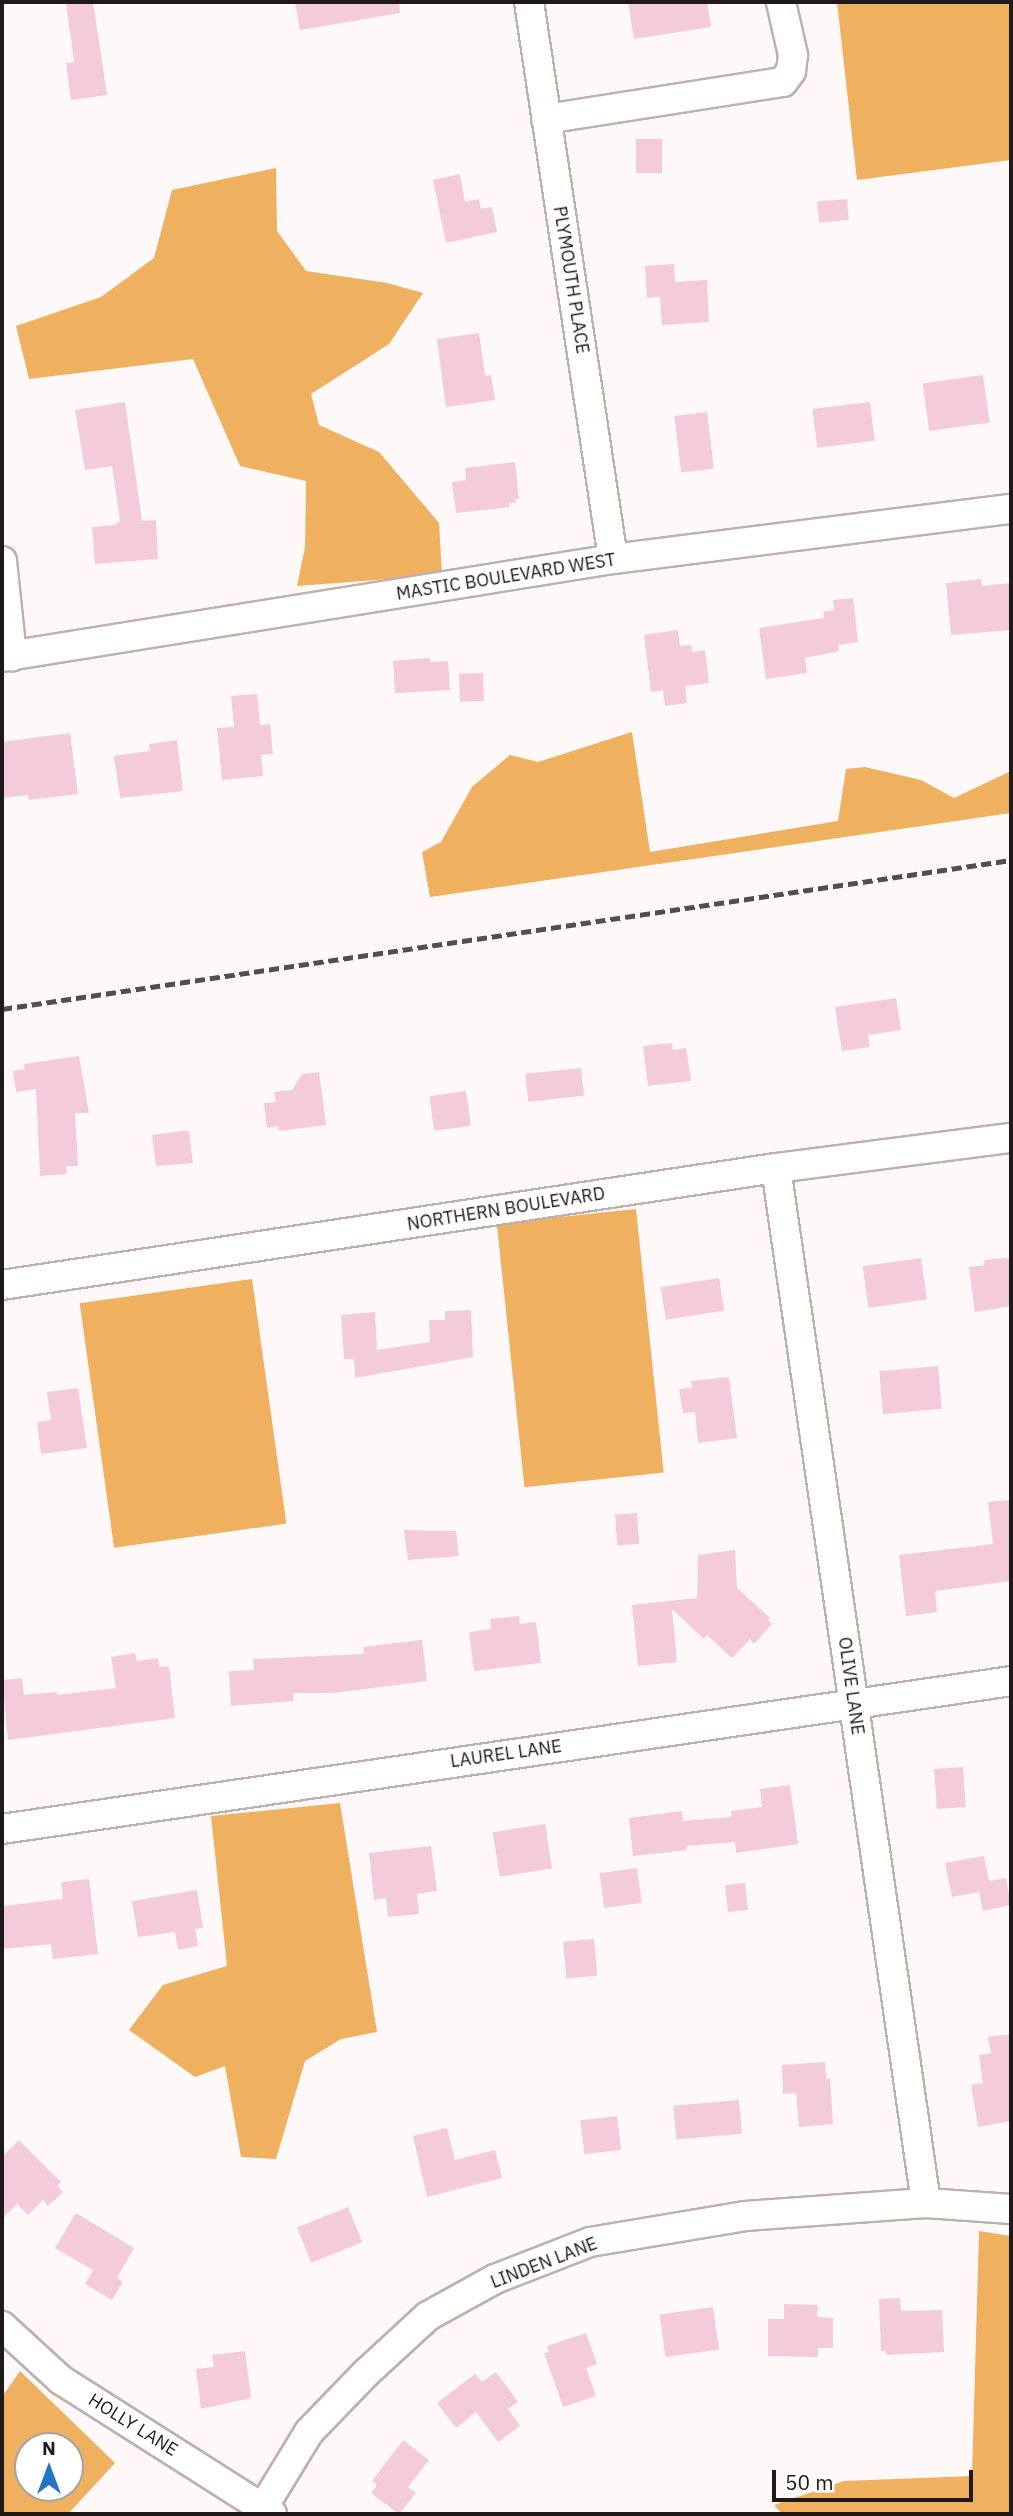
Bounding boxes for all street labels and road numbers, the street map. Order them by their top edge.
street label: PLYMOUTH PLACE [549,205,593,355]
street label: MASTIC BOULEVARD WEST [395,549,617,605]
street label: NORTHERN BOULEVARD [406,1183,606,1235]
street label: OLIVE LANE [833,1636,869,1736]
street label: LAUREL LANE [449,1735,563,1773]
street label: LINDEN LANE [488,2233,600,2293]
street label: HOLLY LANE [84,2389,182,2461]

